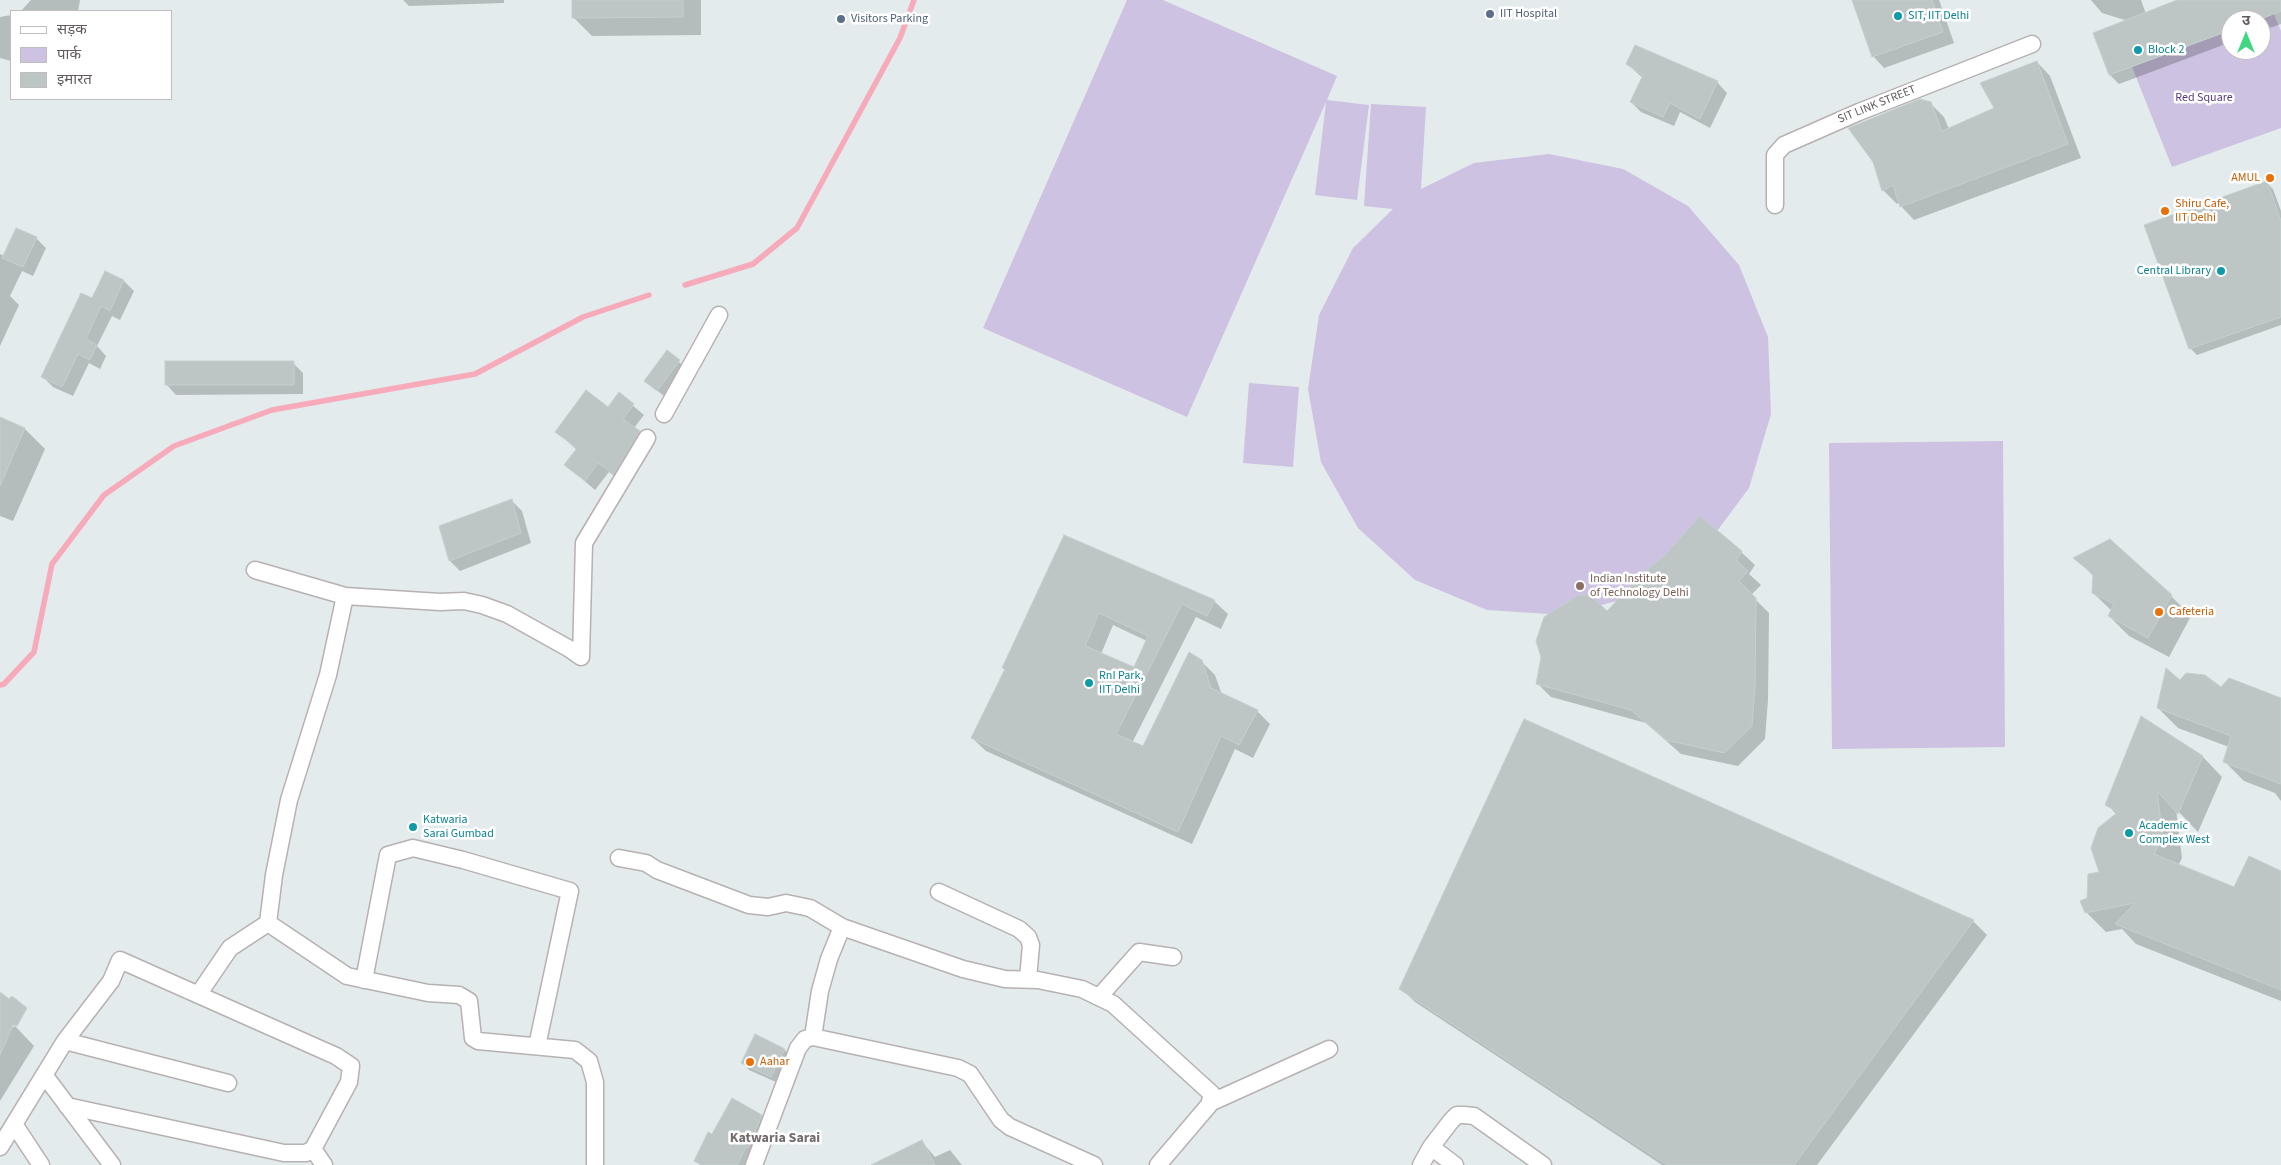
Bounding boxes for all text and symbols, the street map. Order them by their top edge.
place label: IIT Hospital [1500,7,1557,21]
marker: IIT Hospital [1484,8,1496,20]
place label: SIT, IIT Delhi [1908,9,1969,23]
legend [10,10,172,100]
marker: SIT, IIT Delhi [1892,10,1904,22]
north arrow [2221,10,2271,60]
text: उ [2242,11,2250,31]
place label: Visitors Parking [851,12,928,26]
marker: Visitors Parking [835,13,847,25]
text: सड़क [57,19,87,40]
place label: Block 2 [2148,43,2184,57]
text: पार्क [57,44,81,65]
marker: Block 2 [2132,44,2144,56]
text: इमारत [57,69,92,90]
street label: SIT LINK STREET [1836,83,1918,127]
park label: Red Square [2175,91,2233,105]
place label: AMUL [2231,171,2260,185]
marker: AMUL [2264,172,2276,184]
place label: Shiru Cafe, IIT Delhi [2175,197,2229,225]
marker: Shiru Cafe, IIT Delhi [2159,205,2171,217]
place label: Central Library [2137,264,2211,278]
marker: Central Library [2215,265,2227,277]
place label: Indian Institute of Technology Delhi [1590,572,1689,600]
marker: Indian Institute of Technology Delhi [1574,580,1586,592]
place label: Cafeteria [2169,605,2214,619]
marker: Cafeteria [2153,606,2165,618]
place label: RnI Park, IIT Delhi [1099,669,1144,697]
marker: RnI Park, IIT Delhi [1083,677,1095,689]
place label: Katwaria Sarai Gumbad [423,813,494,841]
place label: Academic Complex West [2139,819,2210,847]
marker: Katwaria Sarai Gumbad [407,821,419,833]
marker: Academic Complex West [2123,827,2135,839]
place label: Aahar [760,1055,790,1069]
marker: Aahar [744,1056,756,1068]
district label: Katwaria Sarai [730,1131,820,1147]

